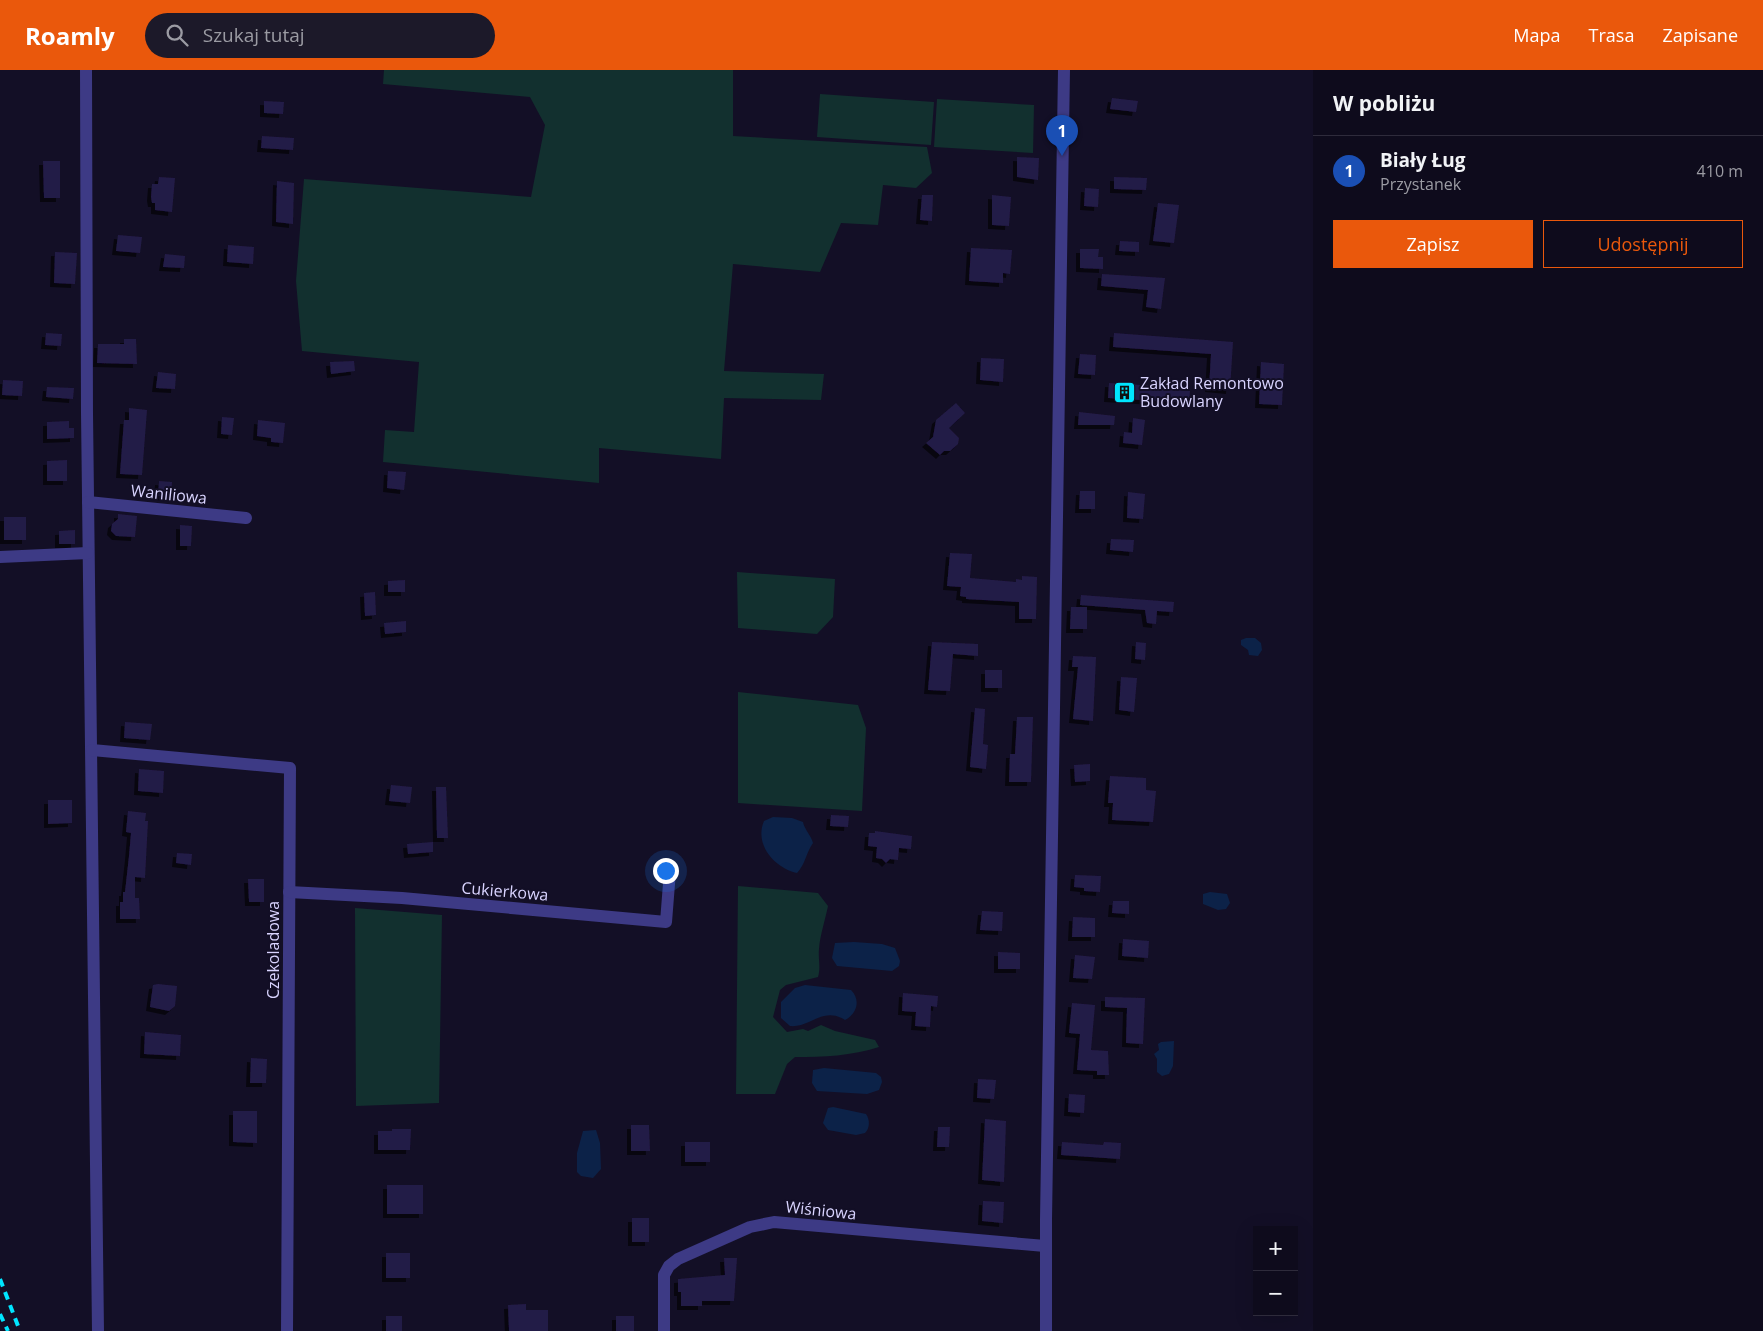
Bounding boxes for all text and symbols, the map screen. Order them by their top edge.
search box [145,13,495,58]
text: Roamly [25,19,115,52]
icon: search [163,21,191,49]
text: Szukaj tutaj [203,22,305,48]
text: Mapa [1513,23,1561,47]
text: Trasa [1589,23,1634,47]
text: Zapisane [1662,23,1738,47]
text: W pobliżu [1333,89,1435,117]
pin: 1 [1046,115,1078,156]
text: Biały Ług [1380,147,1466,173]
text: 1 [1344,160,1354,182]
text: 410 m [1697,160,1743,182]
text: Przystanek [1380,173,1461,195]
button: Zapisz [1333,220,1533,268]
button: Udostępnij [1543,220,1743,268]
place label: Zakład Remontowo Budowlany [1140,372,1284,412]
building icon: Zakład Remontowo Budowlany [1112,380,1136,404]
street label: Waniliowa [130,479,208,509]
your location [653,858,679,884]
street label: Cukierkowa [461,876,549,906]
street label: Czekoladowa [262,901,284,999]
street label: Wiśniowa [784,1195,858,1225]
map controls [1253,1226,1298,1316]
button: + [1253,1226,1298,1271]
button: − [1253,1271,1298,1316]

